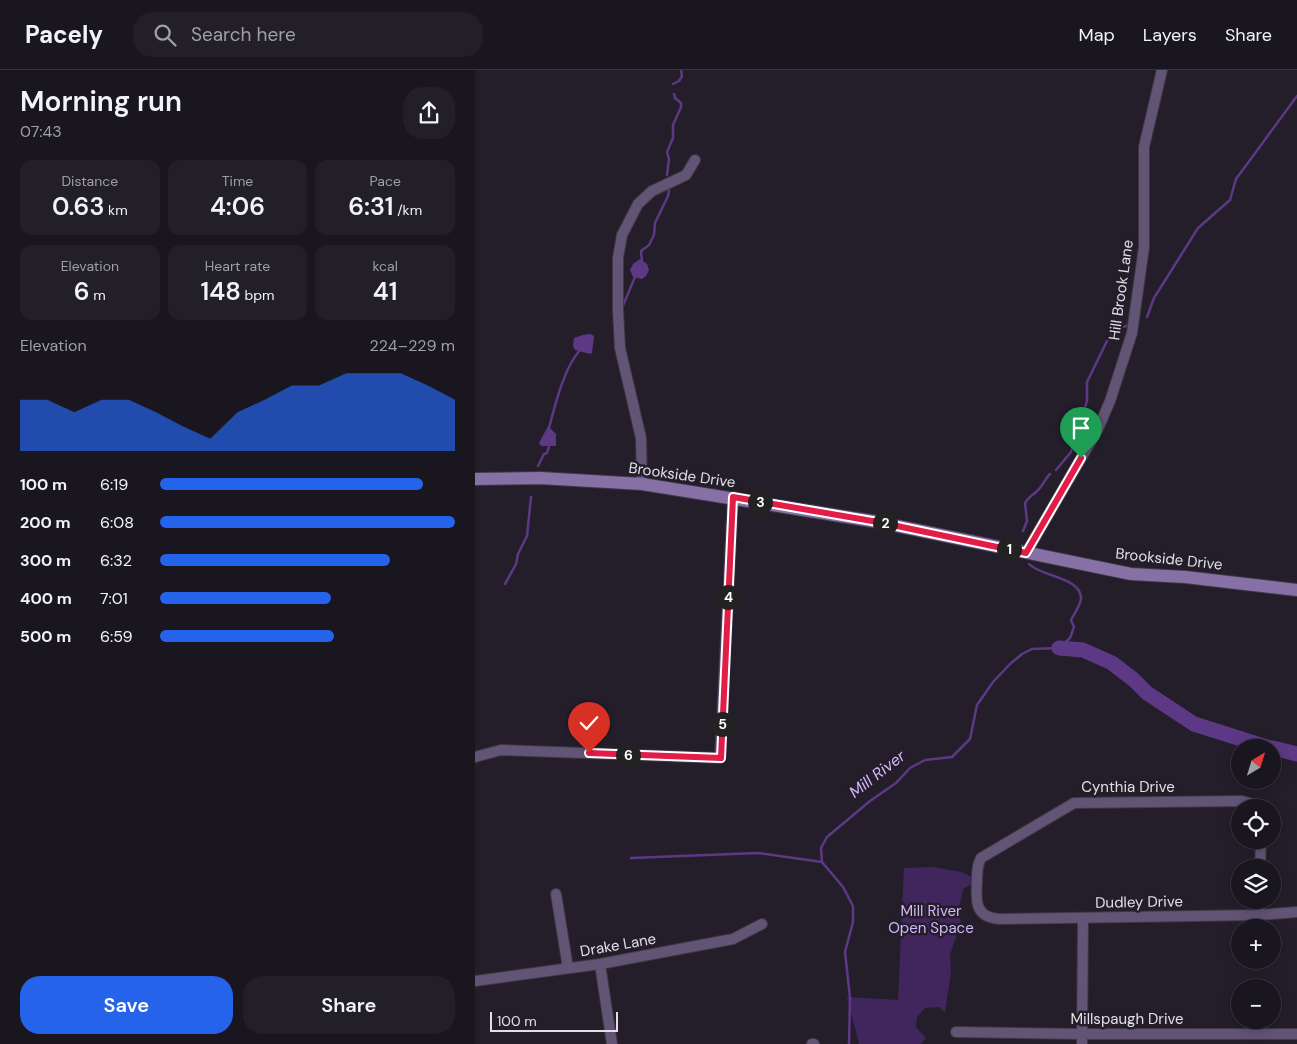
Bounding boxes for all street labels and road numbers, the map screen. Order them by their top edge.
street label: Hill Brook Lane [1104,238,1138,342]
street label: Brookside Drive [627,458,737,492]
street label: Brookside Drive [1114,543,1224,575]
street label: Cynthia Drive [1081,777,1175,797]
street label: Dudley Drive [1095,891,1183,913]
street label: Drake Lane [578,928,658,962]
street label: Millspaugh Drive [1070,1009,1184,1029]

